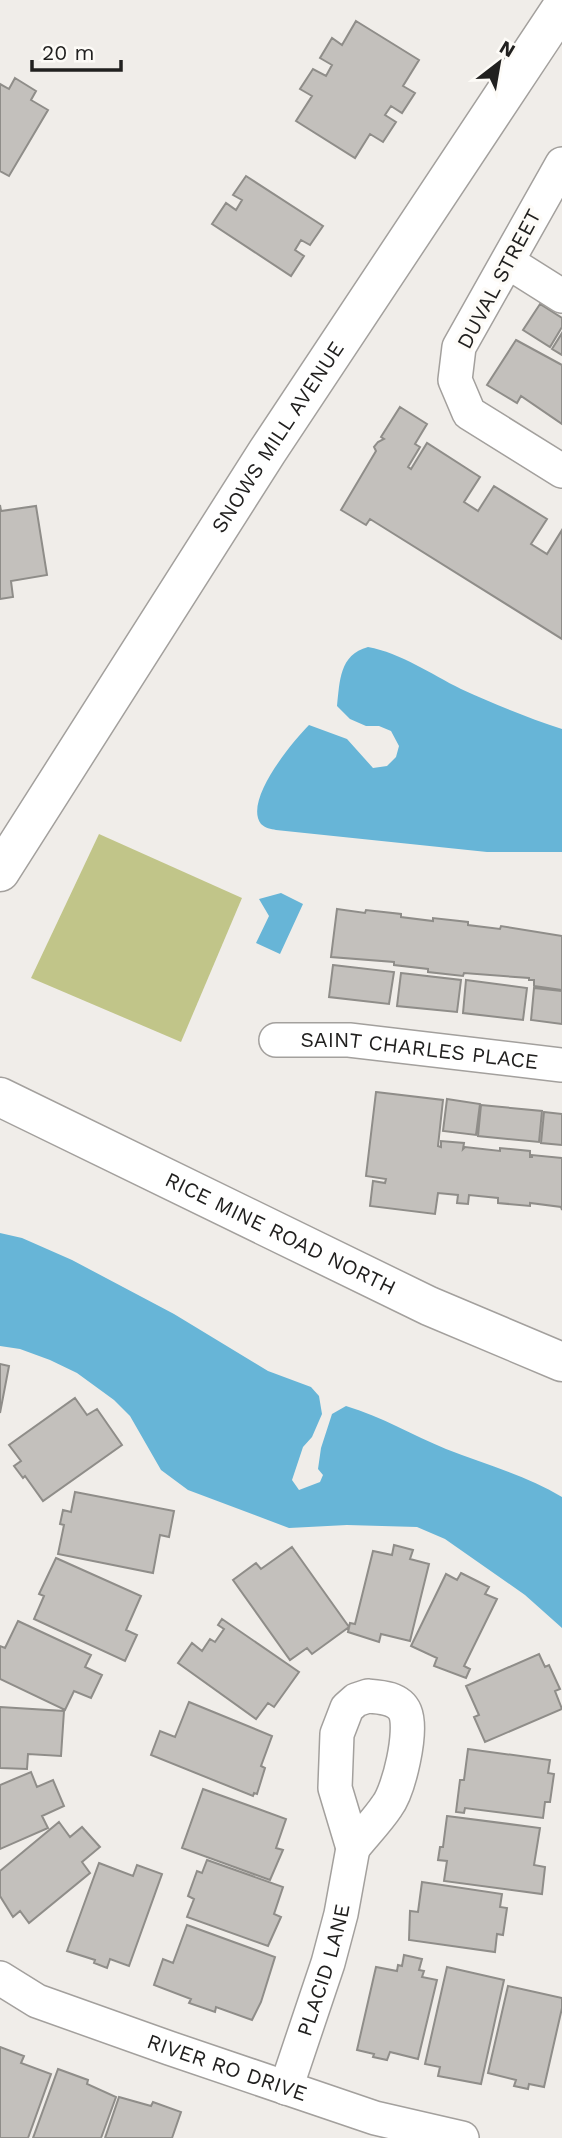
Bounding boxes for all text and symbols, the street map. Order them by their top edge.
scale bar [32,28,121,72]
north arrow [464,28,534,98]
text: N [496,35,519,62]
text: 20 m [42,40,94,65]
street label: DUVAL STREET [451,204,546,353]
street label: SNOWS MILL AVENUE [206,336,349,537]
street label: SAINT CHARLES PLACE [301,1027,540,1074]
street label: RICE MINE ROAD NORTH [161,1166,400,1300]
street label: PLACID LANE [291,1902,355,2039]
street label: RIVER RO DRIVE [144,2028,311,2106]

